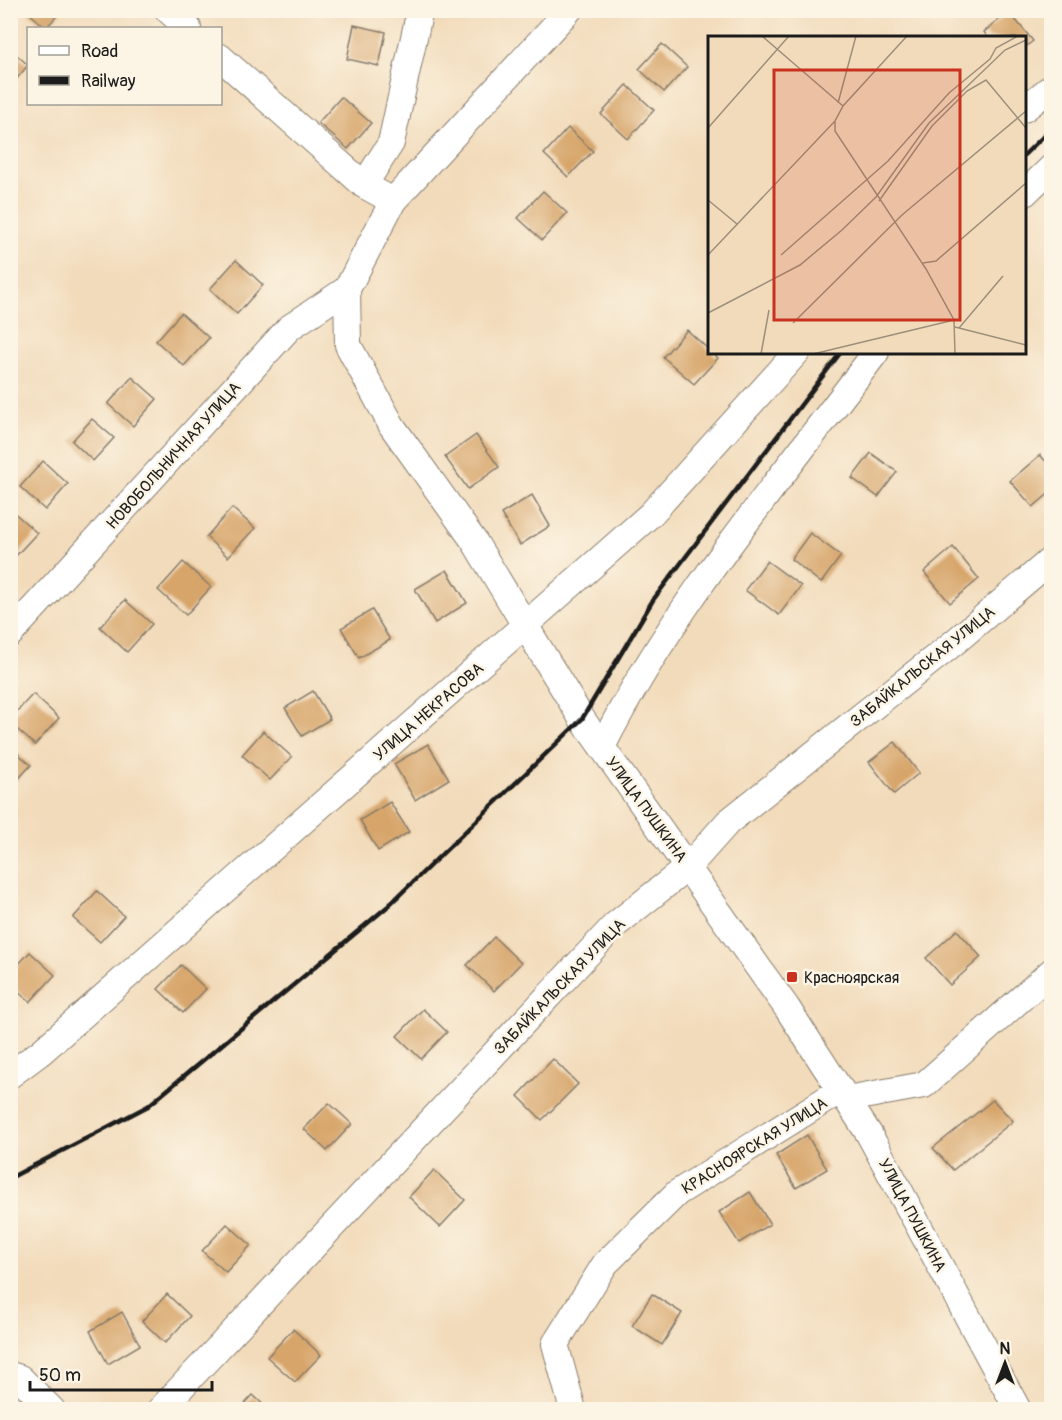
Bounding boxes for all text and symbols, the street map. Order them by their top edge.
legend [27,27,222,105]
inset map [708,36,1026,354]
text: Road [81,40,118,63]
text: Railway [81,70,136,93]
street label: НОВОБОЛЬНИЧНАЯ УЛИЦА [102,378,245,534]
street label: ЗАБАЙКАЛЬСКАЯ УЛИЦА [846,602,999,732]
street label: УЛИЦА НЕКРАСОВА [369,658,488,765]
street label: УЛИЦА ПУШКИНА [601,753,691,866]
street label: ЗАБАЙКАЛЬСКАЯ УЛИЦА [490,915,630,1059]
place label: Красноярская [804,968,899,988]
marker: Красноярская [785,970,799,984]
street label: КРАСНОЯРСКАЯ УЛИЦА [678,1093,831,1199]
street label: УЛИЦА ПУШКИНА [874,1155,950,1276]
north arrow [975,1333,1035,1393]
text: N [1000,1339,1011,1359]
scale bar [30,1354,212,1392]
text: 50 m [39,1364,81,1387]

